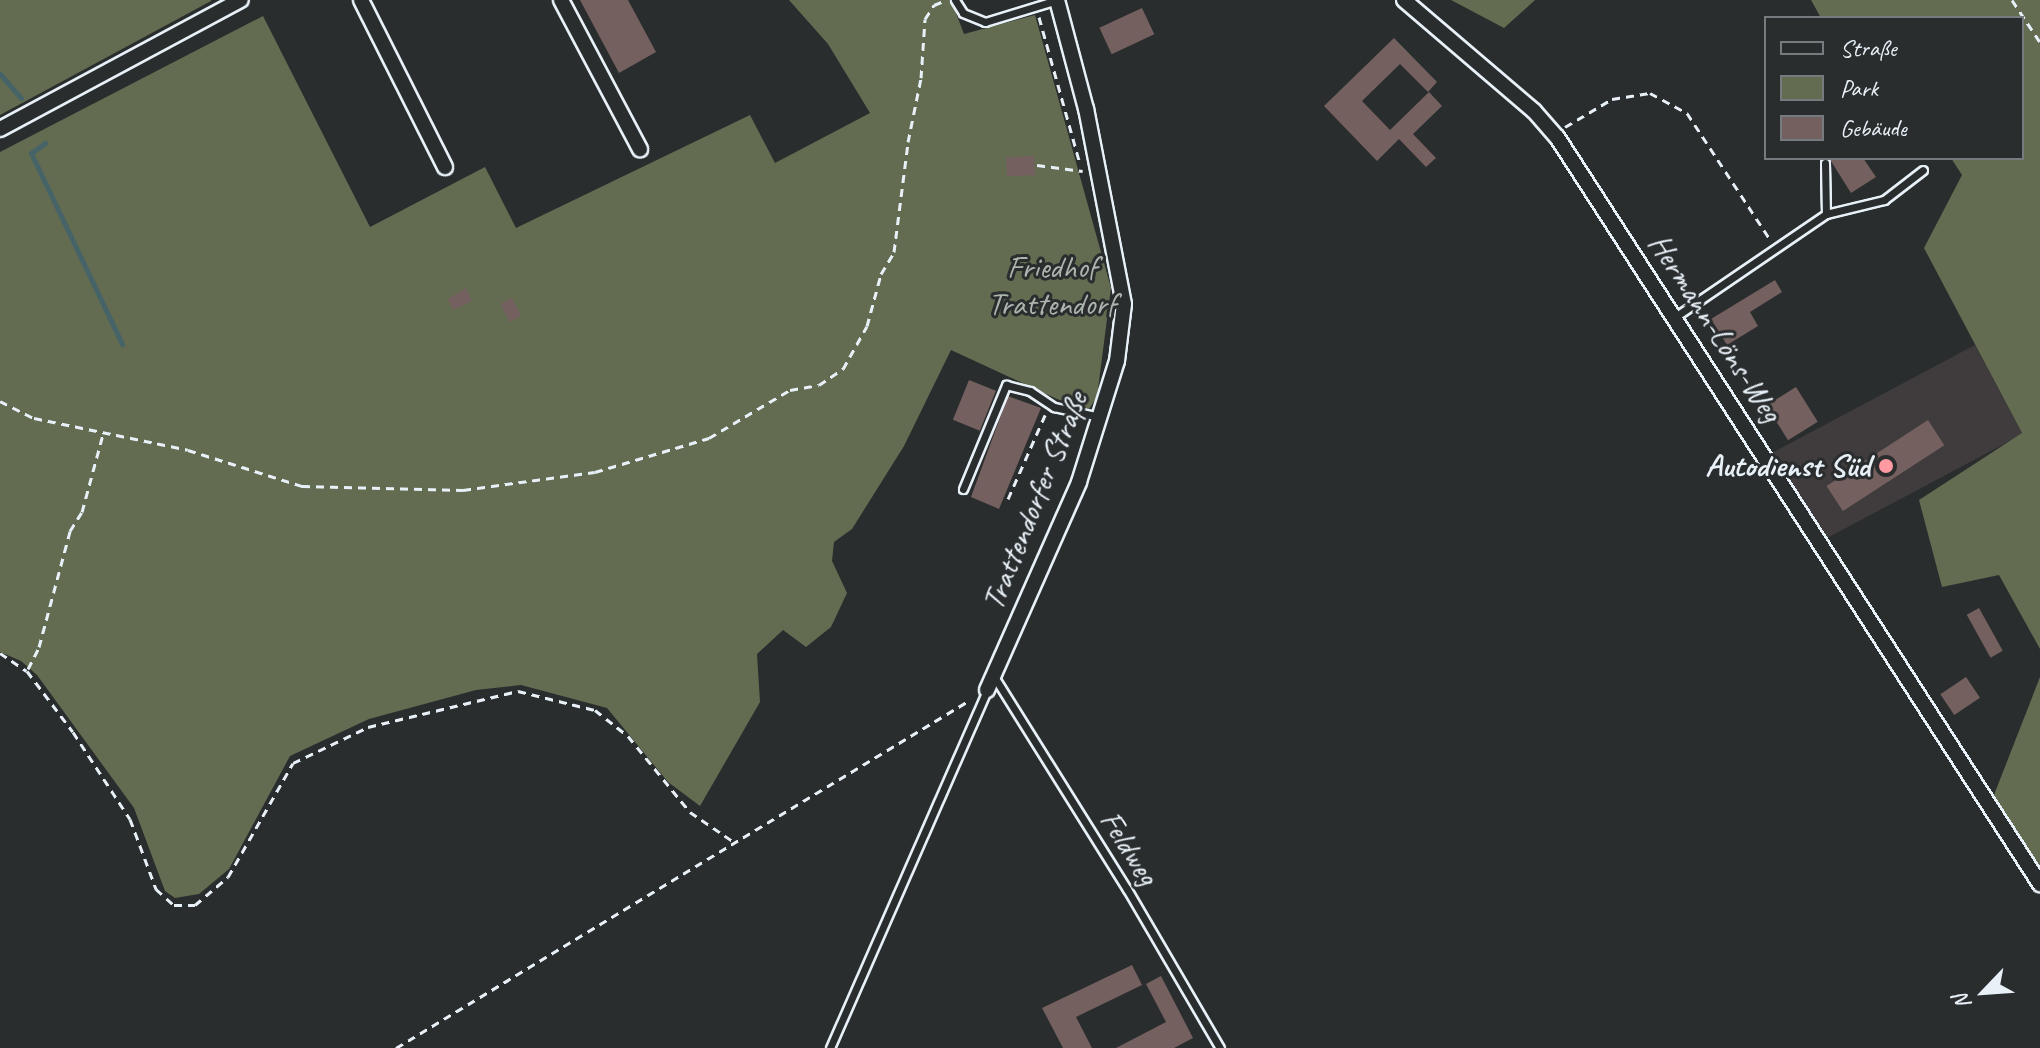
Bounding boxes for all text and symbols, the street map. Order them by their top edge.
legend [1764,16,2024,160]
text: Straße [1840,33,1897,63]
text: Park [1840,73,1878,103]
text: Gebäude [1840,113,1907,143]
street label: Hermann-Löns-Weg [1640,226,1790,430]
park label: Friedhof Trattendorf [988,249,1116,324]
street label: Trattendorfer Straße [974,386,1096,616]
place label: Autodienst Süd [1705,447,1870,485]
marker: Autodienst Süd [1877,457,1895,475]
street label: Feldweg [1091,803,1167,893]
north arrow [1944,952,2024,1032]
text: N [1947,990,1978,1014]

